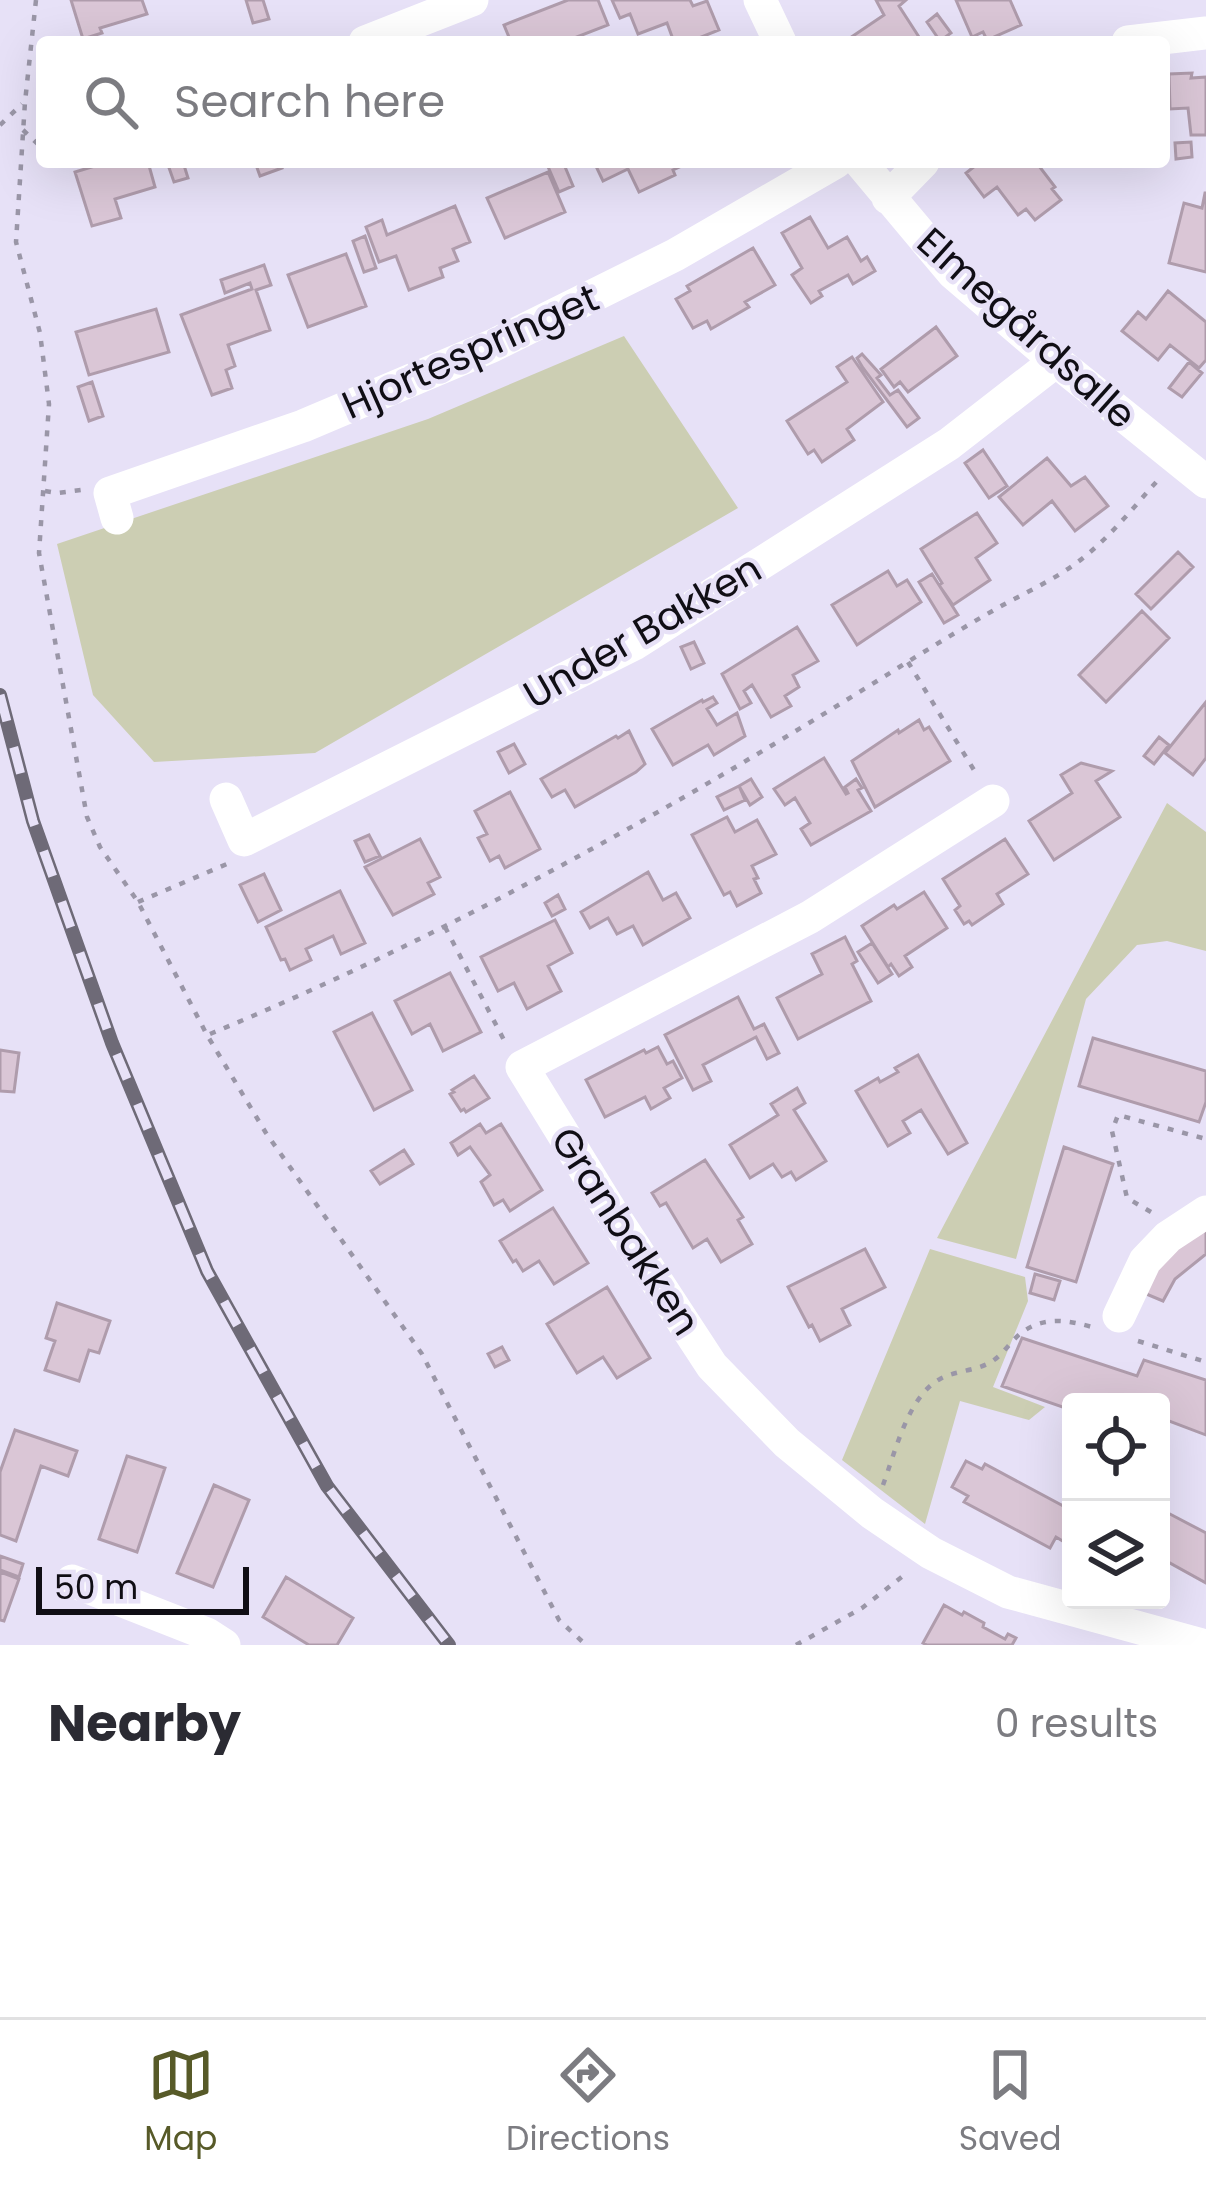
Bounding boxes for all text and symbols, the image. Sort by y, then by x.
search box [36,36,1170,168]
icon: search [78,69,144,135]
text: Search here [174,70,445,133]
street label: Elmegårdsalle [905,215,1148,442]
street label: Hjortespringet [333,270,607,433]
street label: Under Bakken [513,541,771,722]
street label: Granbakken [538,1116,714,1346]
map controls [1062,1393,1170,1609]
button: locate [1062,1393,1170,1501]
button: layers [1062,1501,1170,1609]
scale bar [36,1561,249,1614]
text: 50 m [54,1564,138,1611]
text: Nearby [48,1687,241,1759]
text: 0 results [995,1696,1158,1751]
tab: Map [144,2042,217,2164]
tab: Directions [506,2042,670,2164]
tab: Saved [959,2042,1062,2164]

